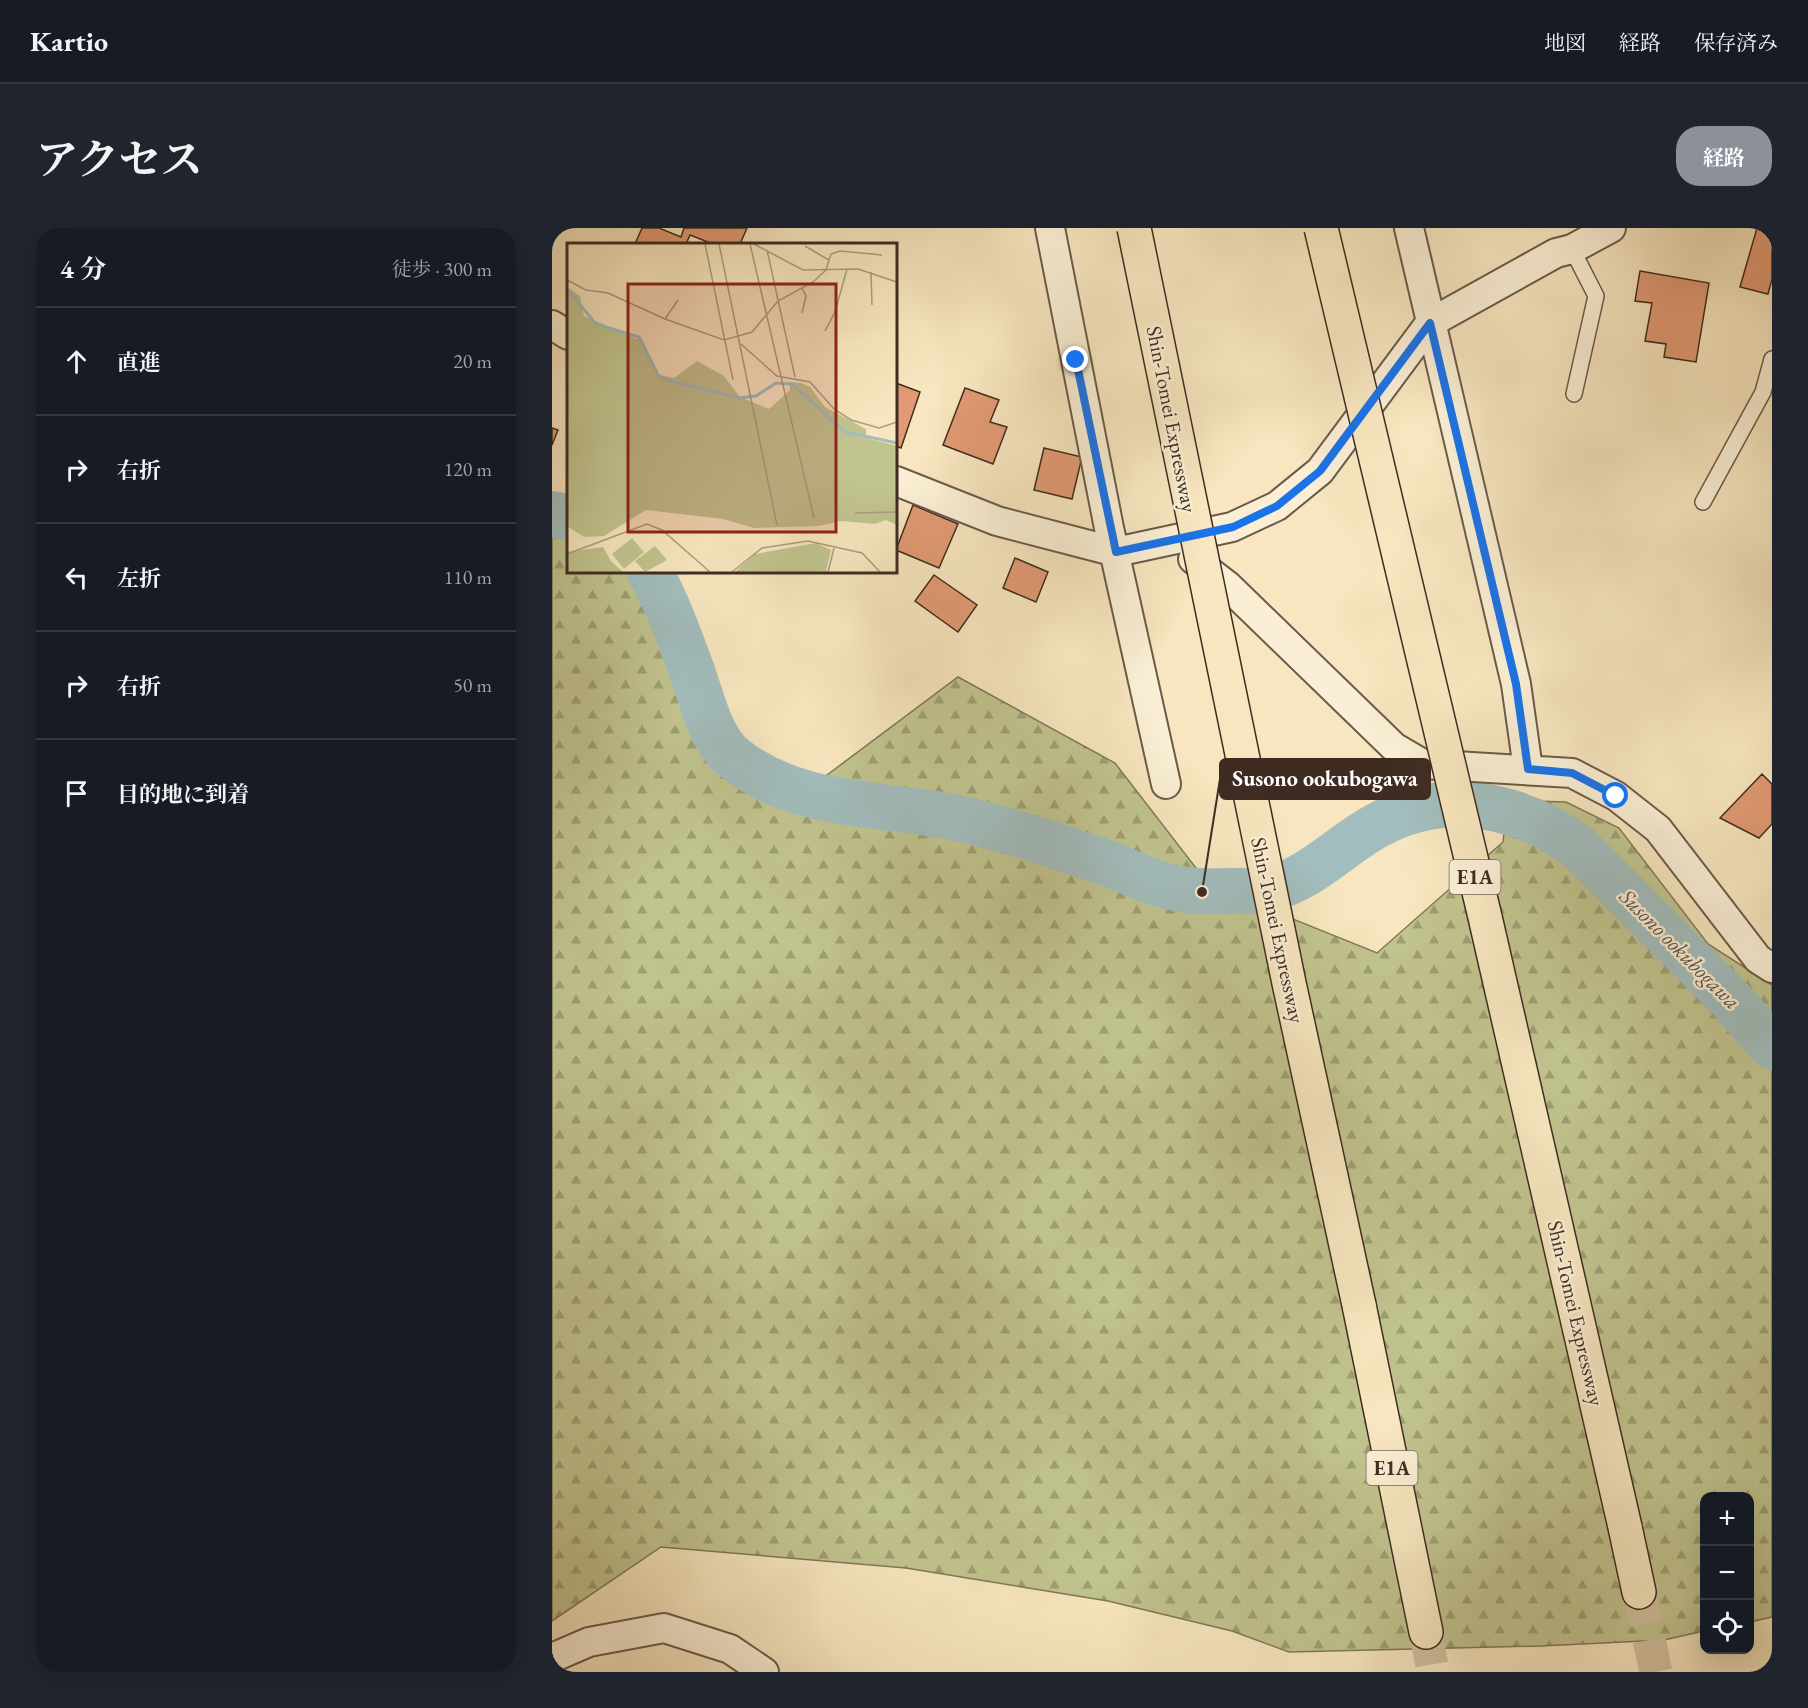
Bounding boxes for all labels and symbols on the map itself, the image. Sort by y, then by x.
inset map [567,243,897,573]
street label: Shin-Tomei Expressway [1141,323,1203,515]
route end [1062,346,1088,372]
callout: Susono ookubogawa [1220,759,1430,799]
text: Susono ookubogawa [1232,764,1418,793]
route start [1602,782,1628,808]
street label: Shin-Tomei Expressway [1245,835,1311,1026]
road number: E1A [1450,860,1500,894]
water label: Susono ookubogawa [1613,882,1747,1016]
street label: Shin-Tomei Expressway [1542,1218,1611,1409]
road number: E1A [1366,1451,1418,1485]

